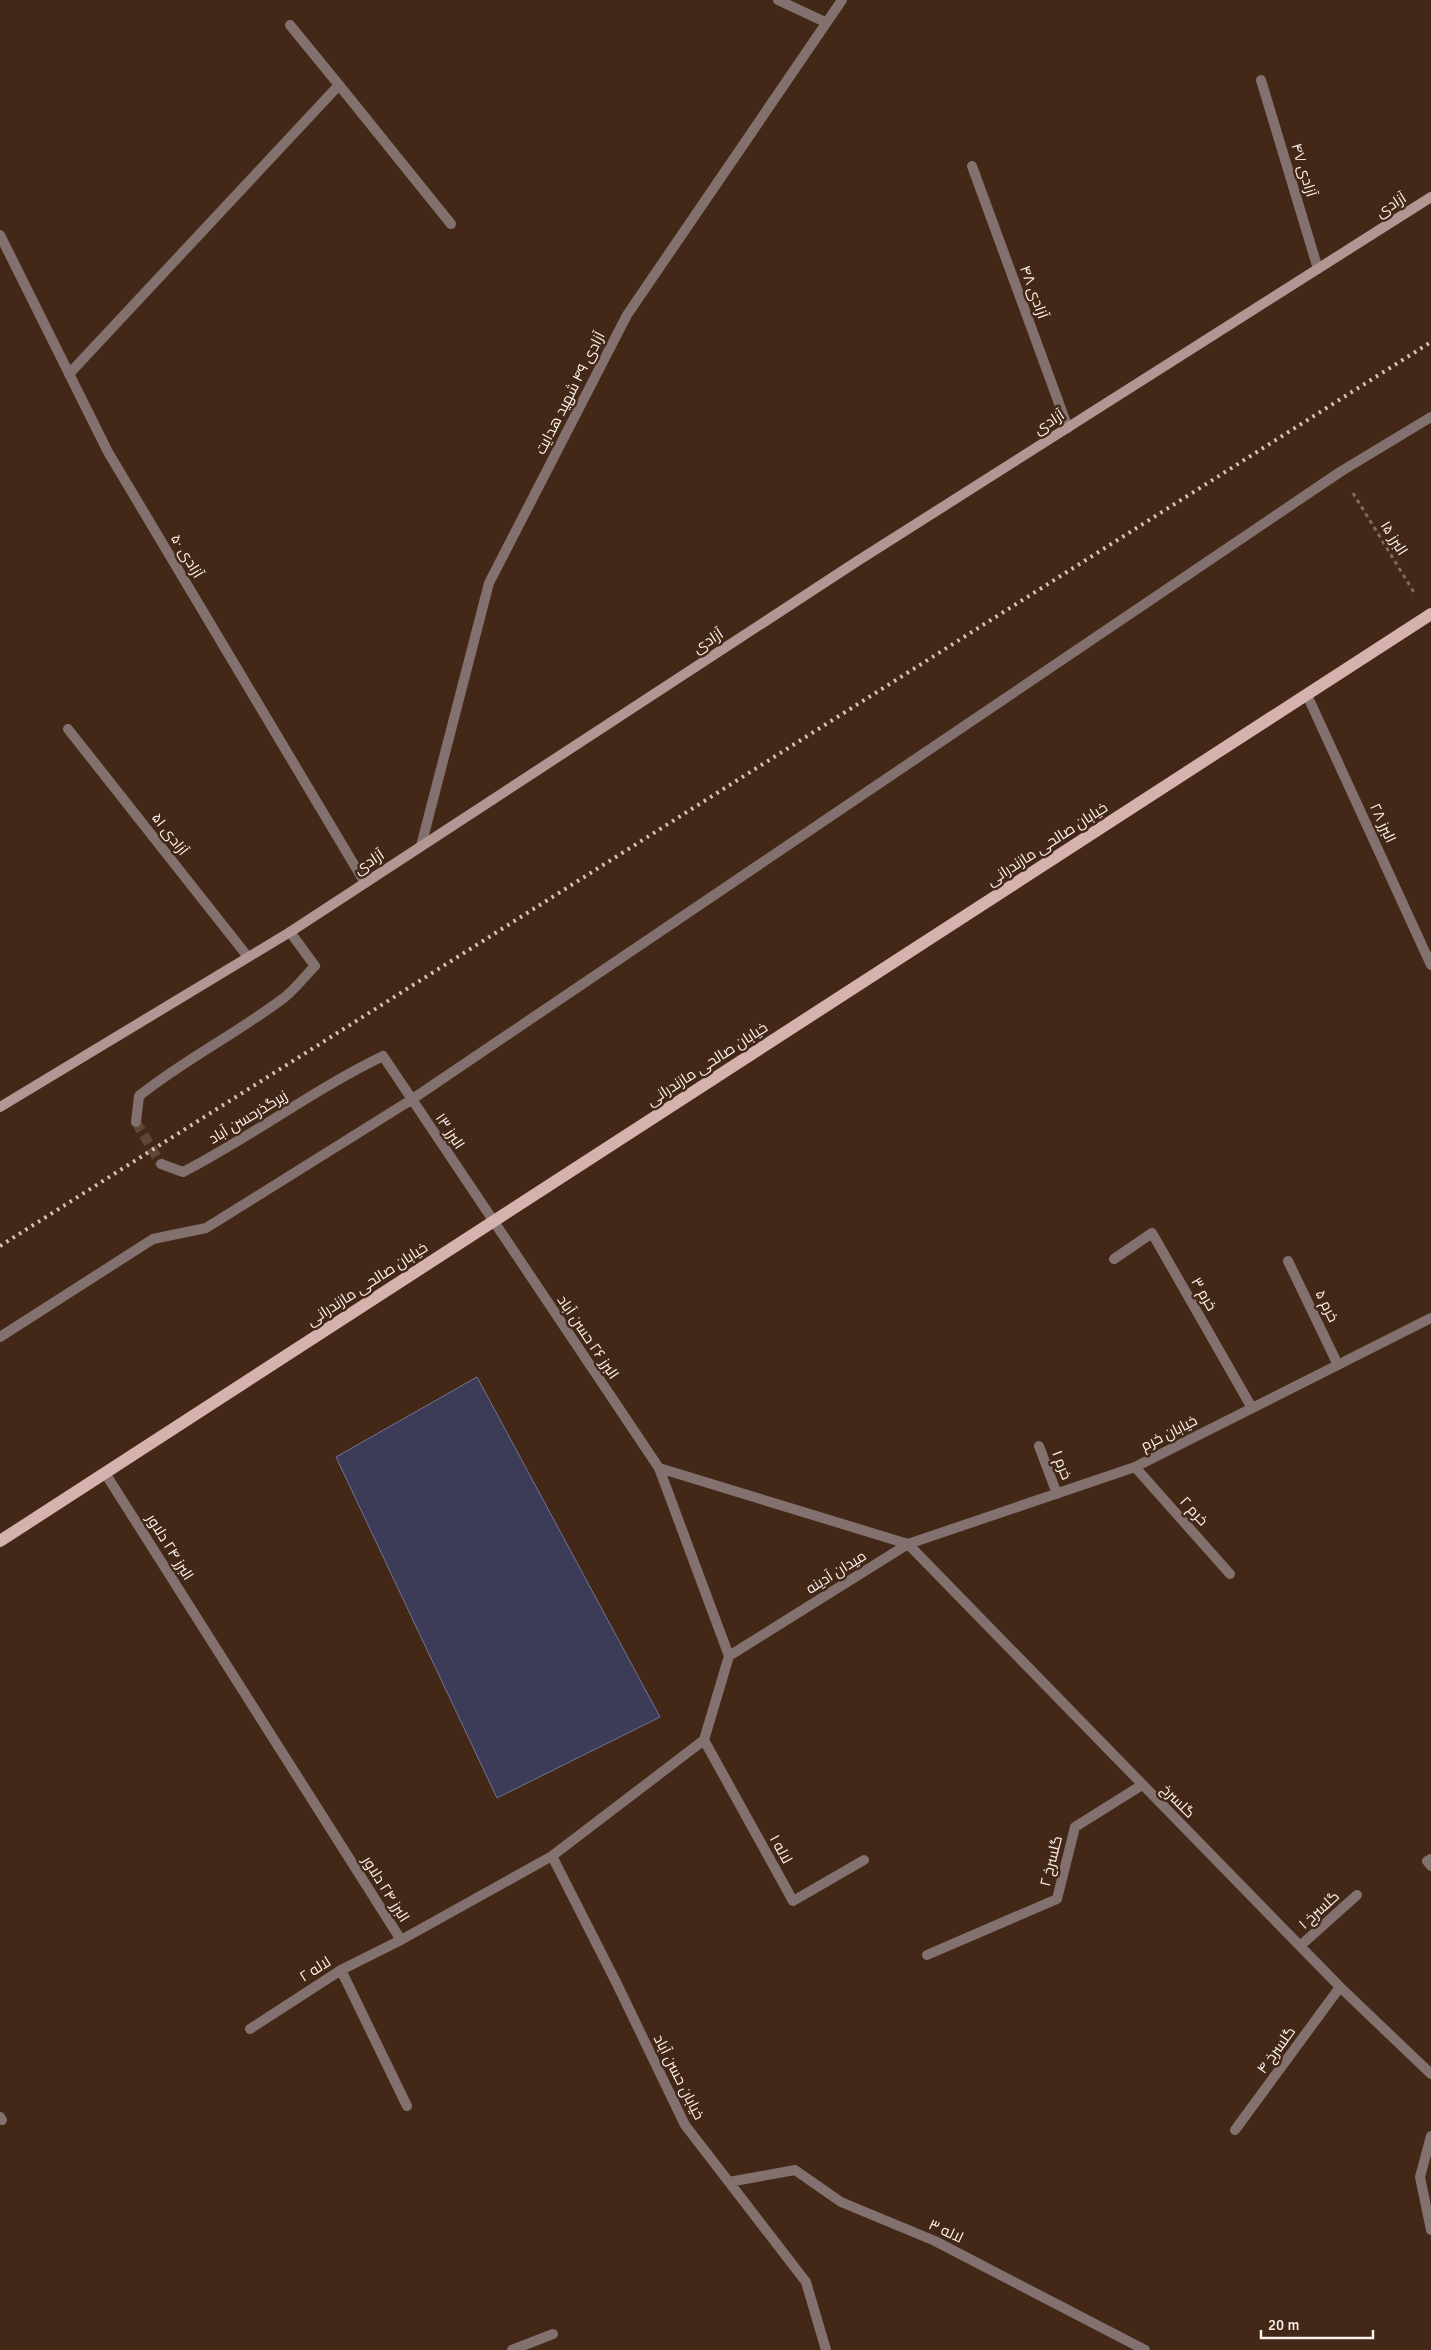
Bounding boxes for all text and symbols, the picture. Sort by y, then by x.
street label: آزادی ۴۷ [1286,141,1321,199]
street label: آزادی [1372,189,1410,222]
street label: آزادی ۴۸ [1015,263,1052,321]
street label: آزادی ۴۹ شهید هدایت [531,329,610,458]
street label: آزادی [1030,406,1068,439]
street label: البرز ۱۵ [1377,517,1411,559]
street label: آزادی ۵۰ [166,531,207,582]
street label: آزادی [689,625,727,658]
street label: خیابان صالحی مازندرانی [983,798,1111,891]
street label: البرز ۲۸ [1366,800,1400,846]
street label: آزادی ۵۱ [147,809,192,859]
street label: آزادی [350,846,388,879]
street label: خیابان صالحی مازندرانی [643,1018,771,1111]
street label: زیرگذرحسن آباد [205,1086,291,1148]
street label: البرز ۱۳ [432,1110,468,1152]
street label: خیابان صالحی مازندرانی [303,1238,431,1331]
street label: خرم ۳ [1186,1274,1221,1314]
street label: خرم ۵ [1311,1287,1342,1326]
street label: البرز ۲۶ حسن آباد [553,1292,623,1383]
street label: خیابان خرم [1138,1411,1201,1456]
street label: خرم ۱ [1047,1448,1076,1483]
street label: خرم ۲ [1175,1493,1212,1530]
street label: البرز ۲۴ دلاور [142,1510,197,1583]
street label: میدان آدینه [802,1546,870,1598]
street label: گلسرخ [1156,1780,1199,1823]
street label: لاله ۱ [766,1831,796,1867]
street label: گلسرخ ۲ [1036,1834,1068,1889]
street label: البرز ۲۴ دلاور [358,1852,413,1925]
street label: گلسرخ ۱ [1295,1887,1344,1934]
street label: لاله ۲ [296,1952,334,1986]
street label: گلسرخ ۴ [1253,2023,1301,2078]
street label: خیابان حسن آباد [649,2031,708,2123]
street label: لاله ۳ [926,2215,966,2247]
scale bar [1261,2308,1374,2340]
text: 20 m [1268,2316,1299,2334]

